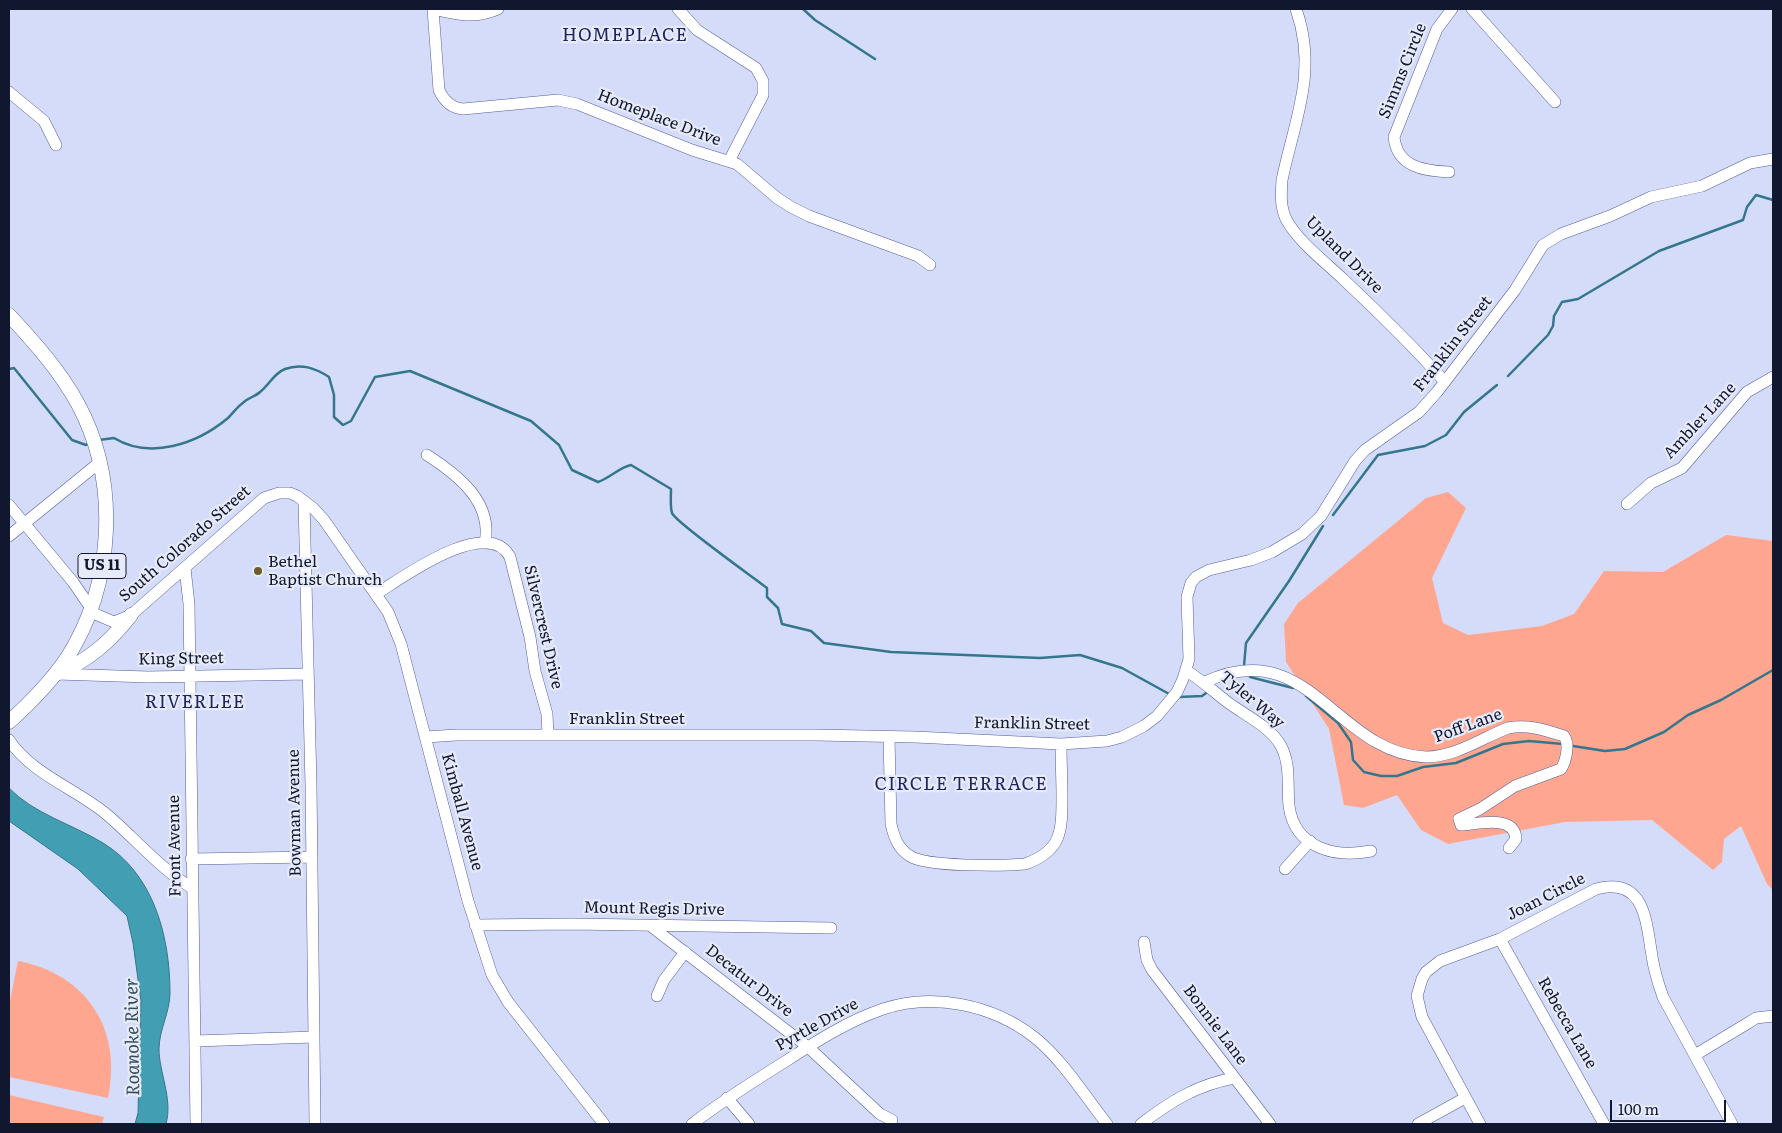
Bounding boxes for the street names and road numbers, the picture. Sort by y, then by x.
street label: Simms Circle [1375,20,1431,122]
street label: Homeplace Drive [594,86,724,150]
street label: Upland Drive [1301,212,1387,298]
street label: Franklin Street [1410,292,1496,396]
street label: Ambler Lane [1660,379,1740,463]
street label: South Colorado Street [115,482,255,606]
road number: US 11 [78,554,126,578]
street label: Silvercrest Drive [519,563,567,691]
street label: King Street [138,649,224,669]
street label: Tyler Way [1216,667,1288,733]
street label: Poff Lane [1431,705,1505,747]
street label: Franklin Street [569,709,685,729]
street label: Franklin Street [974,713,1090,735]
street label: Bowman Avenue [284,749,306,877]
street label: Kimball Avenue [437,751,487,873]
street label: Front Avenue [165,795,185,897]
street label: Joan Circle [1504,869,1588,925]
street label: Mount Regis Drive [583,898,725,920]
street label: Decatur Drive [701,941,797,1021]
street label: Rebecca Lane [1533,974,1601,1072]
street label: Bonnie Lane [1179,981,1251,1069]
street label: Pyrtle Drive [772,994,862,1056]

